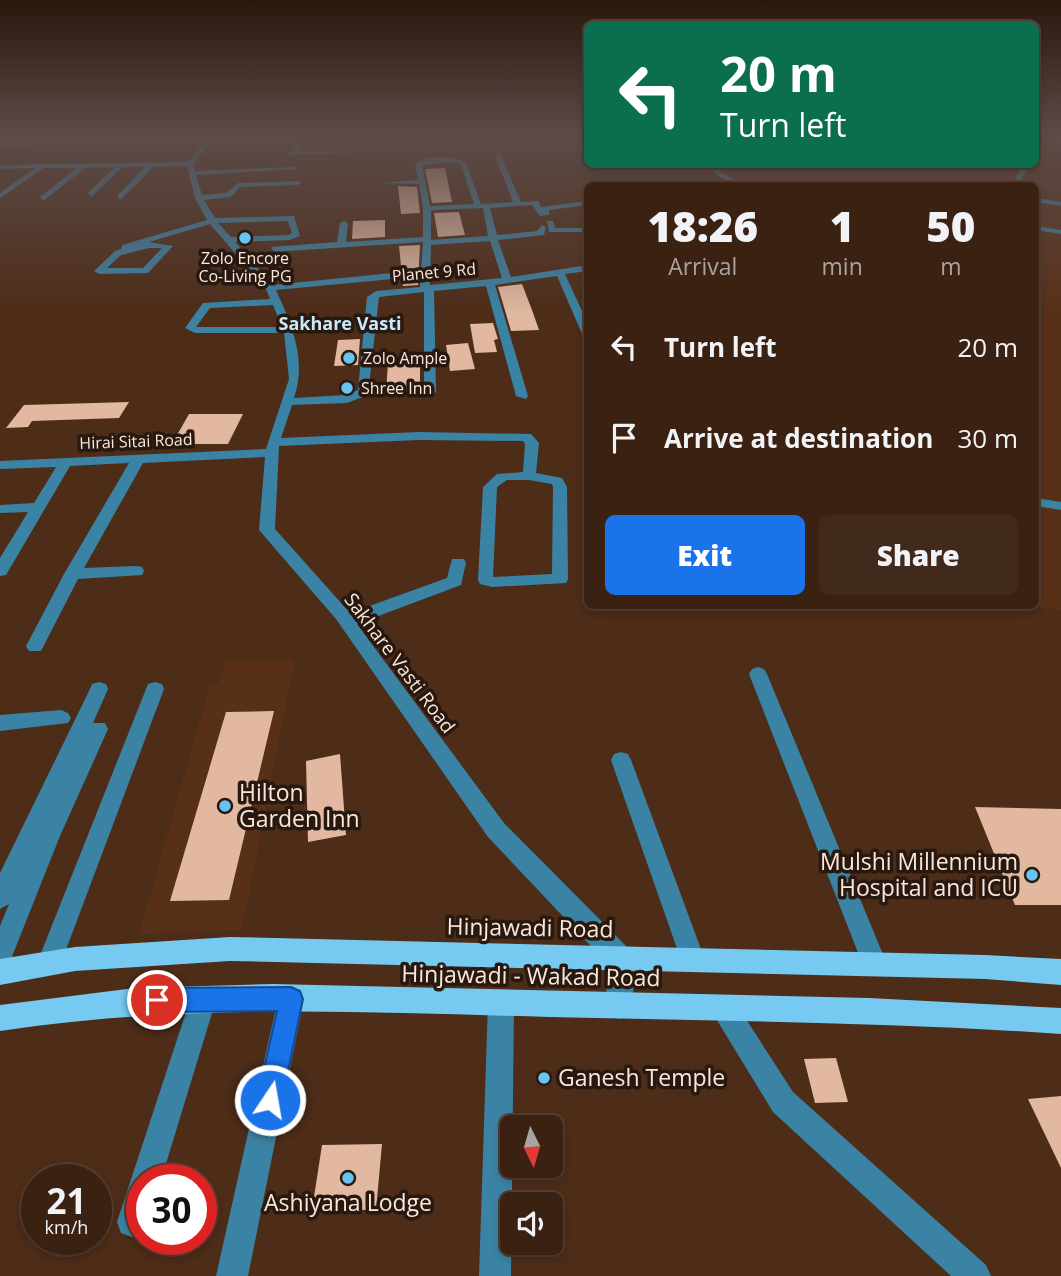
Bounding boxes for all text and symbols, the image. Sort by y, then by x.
text: 20 m [720,40,837,106]
icon: left [605,49,696,140]
text: Turn left [720,103,846,146]
text: 18:26 [647,197,758,254]
text: 1 [830,197,854,254]
text: 50 [926,197,975,254]
marker: Zolo Encore Co-Living PG [237,230,253,246]
place label: Zolo Encore Co-Living PG [198,247,292,287]
text: Arrival [668,250,737,282]
text: min [822,250,863,282]
text: m [940,250,962,282]
street label: Planet 9 Rd [391,257,477,287]
district label: Sakhare Vasti [279,311,401,335]
icon: left [605,328,643,366]
text: Turn left [664,329,776,365]
text: 20 m [957,329,1018,365]
place label: Zolo Ample [363,347,447,369]
marker: Zolo Ample [341,350,357,366]
place label: Shree Inn [361,377,432,399]
marker: Shree Inn [339,380,355,396]
icon: arrive [605,419,643,457]
text: Arrive at destination [664,420,933,456]
text: 30 m [957,420,1018,456]
street label: Hirai Sitai Road [79,428,193,454]
button: Exit [605,515,805,595]
button: Share [819,515,1018,595]
street label: Sakhare Vasti Road [339,588,461,738]
place label: Hilton Garden Inn [239,776,360,834]
marker: Hilton Garden Inn [217,798,233,814]
place label: Mulshi Millennium Hospital and ICU [820,845,1018,903]
marker: Mulshi Millennium Hospital and ICU [1024,867,1040,883]
street label: Hinjawadi Road [446,910,614,944]
street label: Hinjawadi - Wakad Road [401,957,661,993]
pin [127,970,187,1030]
icon: arrive [138,981,176,1019]
place label: Ganesh Temple [558,1061,725,1093]
position arrow [233,1063,307,1137]
marker: Ganesh Temple [536,1070,552,1086]
north arrow [500,1115,564,1178]
map controls [500,1115,563,1255]
speed limit sign: 30 [126,1164,217,1255]
marker: Ashiyana Lodge [340,1170,356,1186]
text: 21 [46,1177,87,1224]
place label: Ashiyana Lodge [264,1186,432,1218]
button: sound [500,1192,563,1255]
text: km/h [45,1215,88,1239]

